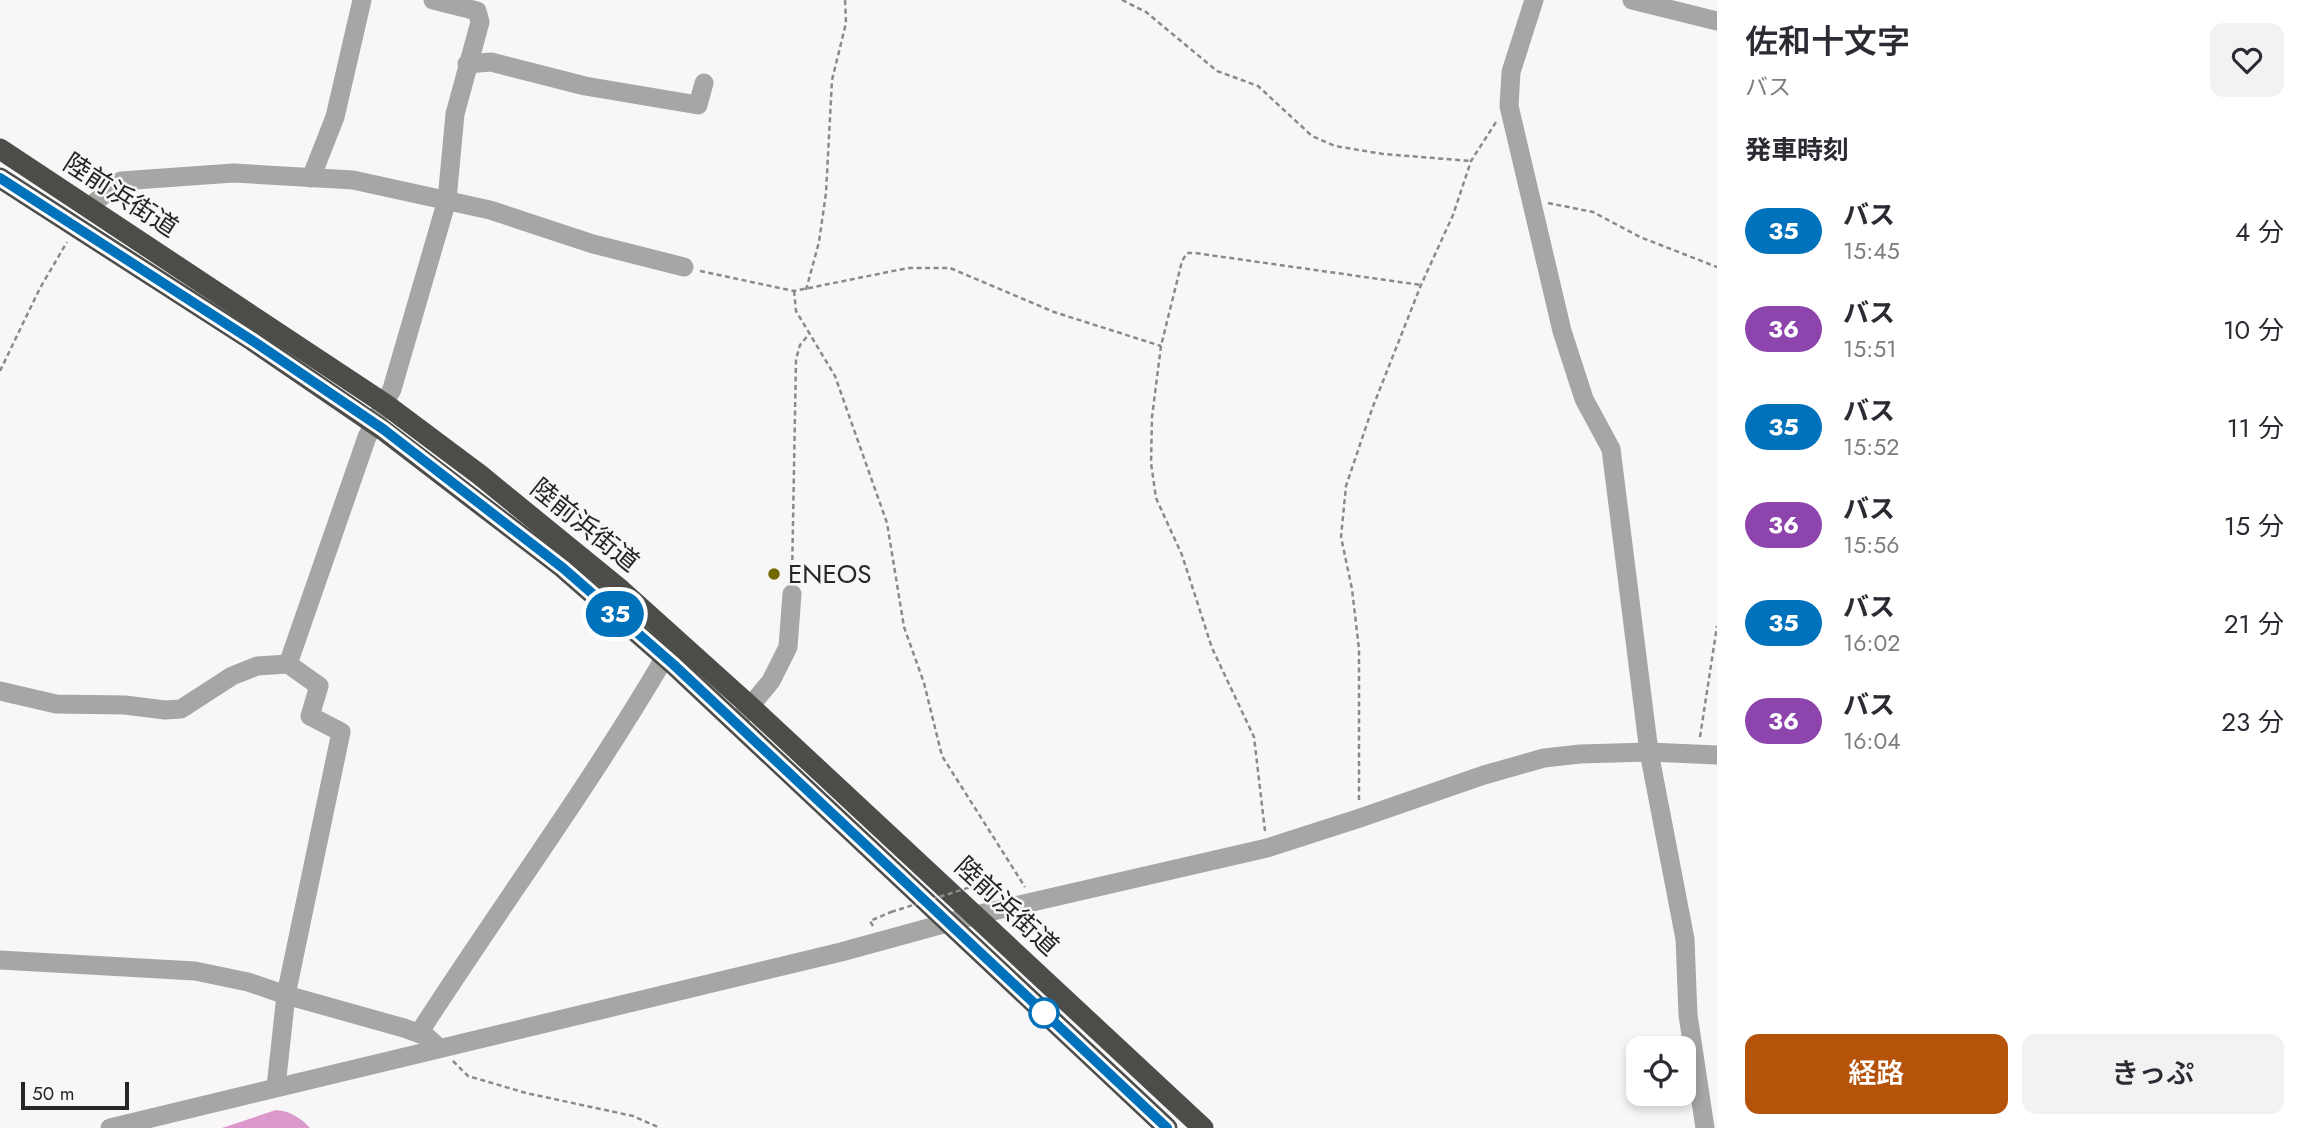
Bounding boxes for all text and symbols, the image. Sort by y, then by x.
text: 佐和十文字 [1745,18,1910,65]
button: heart [2210,23,2284,97]
text: バス [1745,70,1791,104]
text: 発車時刻 [1745,131,1849,169]
street label: 陸前浜街道 [56,144,186,246]
text: バス [1843,196,1895,234]
text: 35 [1768,213,1799,248]
text: 4 分 [2235,213,2284,251]
text: 15:45 [1843,234,1900,268]
text: バス [1843,294,1895,332]
text: 36 [1768,311,1799,346]
text: 10 分 [2223,311,2284,349]
text: 15:51 [1843,332,1897,366]
text: バス [1843,392,1895,430]
text: 35 [1768,409,1799,444]
text: 11 分 [2227,409,2284,447]
text: 15:52 [1843,430,1899,464]
street label: 陸前浜街道 [523,469,647,581]
text: バス [1843,490,1895,528]
text: 36 [1768,507,1799,542]
text: 15 分 [2224,507,2284,545]
text: 15:56 [1843,528,1899,562]
place label: ENEOS [788,555,872,593]
marker: ENEOS [766,566,782,582]
text: バス [1843,588,1895,626]
line badge: 35 [584,591,646,637]
text: 35 [600,596,630,631]
text: 35 [1768,605,1799,640]
text: 21 分 [2224,605,2284,643]
text: 16:02 [1843,626,1900,660]
text: バス [1843,686,1895,724]
text: 36 [1768,703,1799,738]
text: 23 分 [2221,703,2284,741]
text: 16:04 [1843,724,1901,758]
street label: 陸前浜街道 [946,848,1068,964]
unlabelled marker [1029,998,1059,1028]
button: 経路 [1745,1034,2008,1114]
button: きっぷ [2022,1034,2284,1114]
map controls [1626,1036,1696,1106]
button: locate [1626,1036,1696,1106]
scale bar [21,1079,130,1111]
text: 50 m [32,1080,75,1107]

